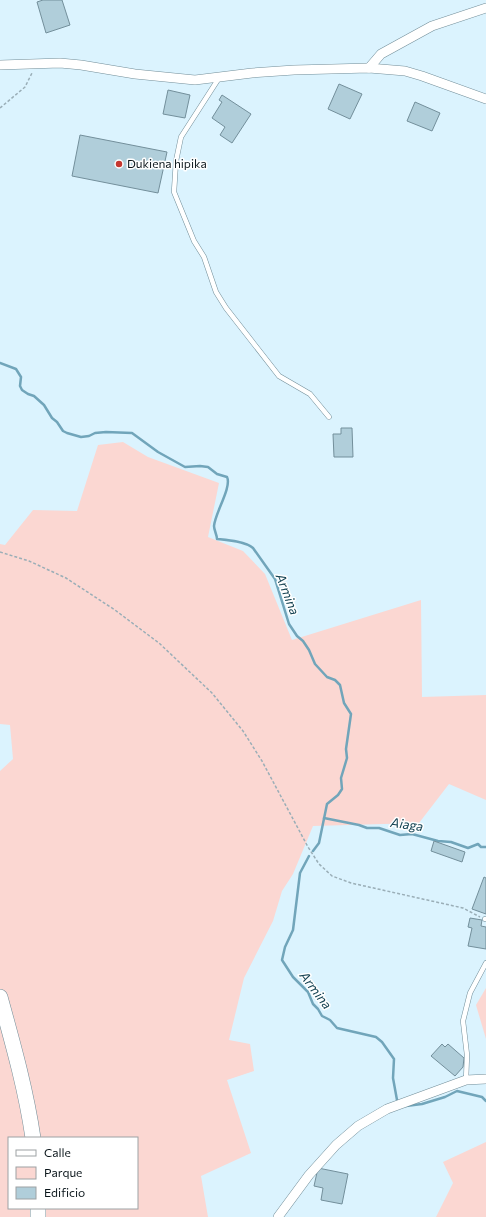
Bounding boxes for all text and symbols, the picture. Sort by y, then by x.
place label: Dukiena hipika [127,156,207,170]
marker: Dukiena hipika [114,159,124,169]
water label: Armina [272,570,303,617]
water label: Aiaga [389,814,425,834]
water label: Armina [296,967,335,1012]
legend [8,1137,138,1209]
text: Calle [44,1145,71,1159]
text: Parque [44,1165,82,1179]
text: Edificio [44,1185,85,1199]

